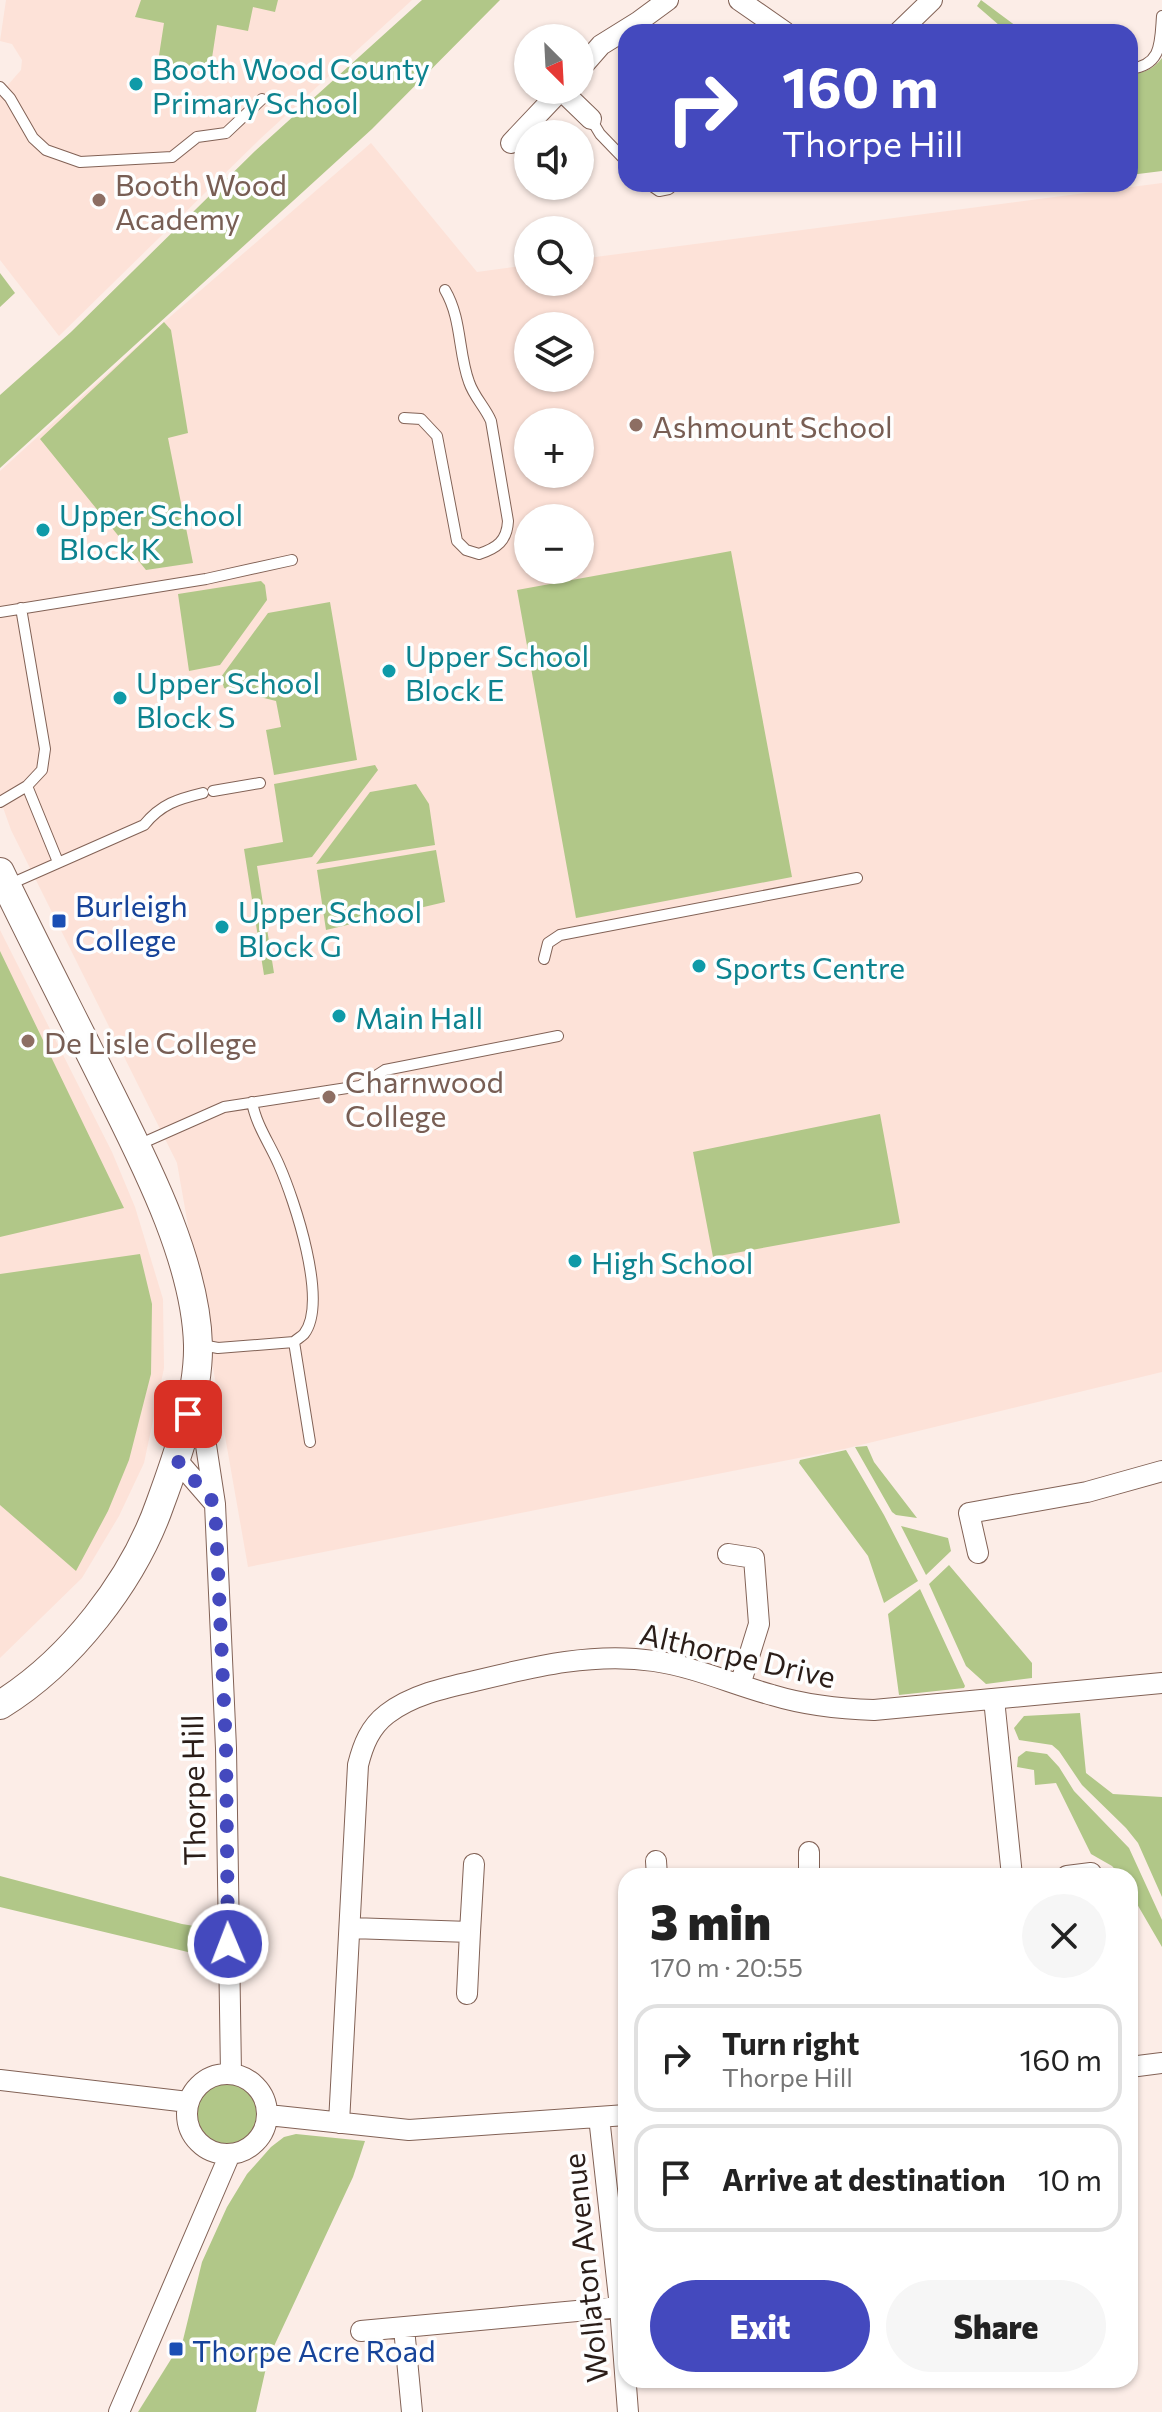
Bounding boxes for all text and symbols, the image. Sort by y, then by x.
north arrow [514,24,594,104]
map controls [514,24,594,584]
place label: Booth Wood County Primary School [152,49,430,120]
text: 160 m [782,51,939,120]
icon: right [650,56,754,160]
marker: Booth Wood County Primary School [127,75,145,93]
button: sound [514,120,594,200]
text: Thorpe Hill [782,120,963,164]
place label: Booth Wood Academy [115,165,287,236]
marker: Booth Wood Academy [90,191,108,209]
button: search [514,216,594,296]
button: layers [514,312,594,392]
place label: Ashmount School [652,407,893,444]
button: + [514,408,594,488]
marker: Ashmount School [627,416,645,434]
place label: Upper School Block K [59,495,243,566]
button: − [514,504,594,584]
marker: Upper School Block K [34,521,52,539]
place label: Upper School Block E [405,636,589,707]
marker: Upper School Block E [380,662,398,680]
place label: Upper School Block S [136,663,320,734]
marker: Upper School Block S [111,689,129,707]
place label: Burleigh College [75,886,188,957]
place label: Upper School Block G [238,892,422,963]
marker: Burleigh College [50,912,68,930]
marker: Upper School Block G [213,918,231,936]
place label: Sports Centre [715,948,905,985]
marker: Sports Centre [690,957,708,975]
place label: Main Hall [355,998,483,1035]
marker: Main Hall [330,1007,348,1025]
place label: De Lisle College [44,1023,257,1060]
marker: De Lisle College [19,1032,37,1050]
place label: Charnwood College [345,1062,504,1133]
marker: Charnwood College [320,1088,338,1106]
place label: High School [591,1243,753,1280]
marker: High School [566,1252,584,1270]
pin [154,1380,222,1448]
icon: arrive [166,1392,210,1436]
street label: Althorpe Drive [637,1614,839,1694]
street label: Thorpe Hill [172,1714,212,1866]
text: 3 min [650,1891,771,1950]
button: close [1022,1894,1106,1978]
position arrow [186,1902,270,1986]
text: 170 m · 20:55 [650,1951,803,1982]
text: Turn right [722,2024,859,2061]
icon: right [654,2036,698,2080]
text: 160 m [1019,2040,1102,2077]
text: Thorpe Hill [722,2061,853,2092]
street label: Wollaton Avenue [554,2152,614,2384]
icon: arrive [654,2156,698,2200]
text: Arrive at destination [722,2160,1006,2197]
text: 10 m [1038,2160,1102,2197]
button: Exit [650,2280,870,2372]
button: Share [886,2280,1106,2372]
place label: Thorpe Acre Road [192,2331,436,2368]
marker: Thorpe Acre Road [167,2340,185,2358]

